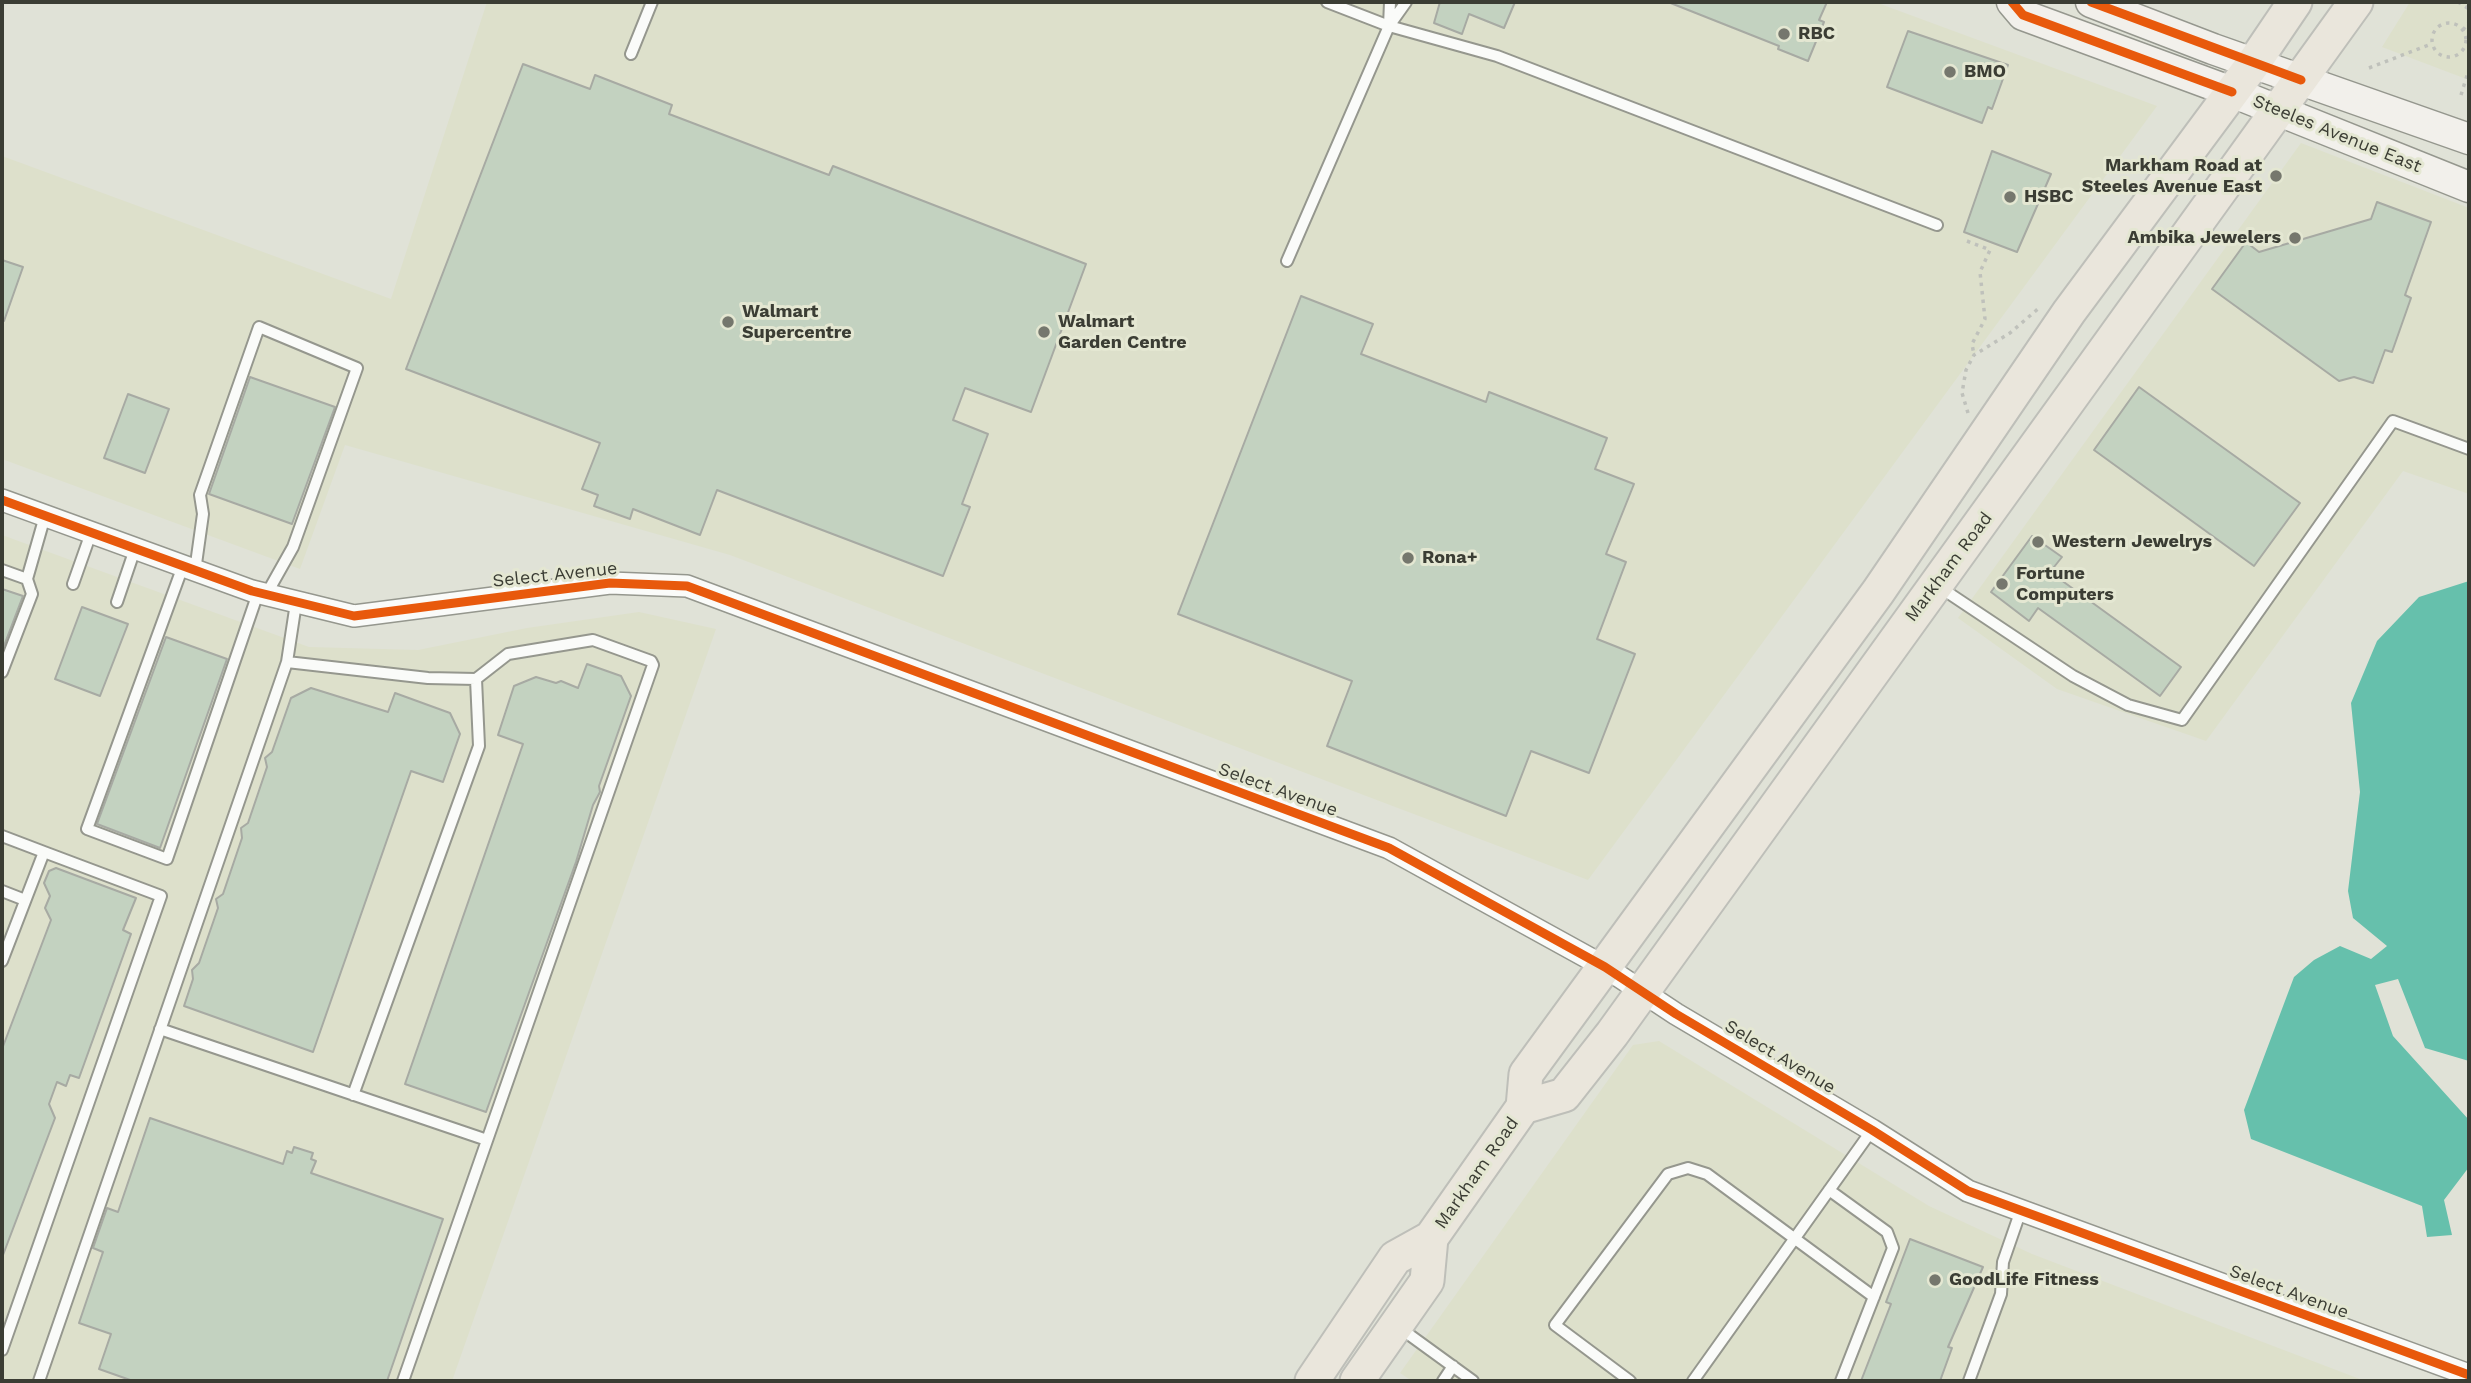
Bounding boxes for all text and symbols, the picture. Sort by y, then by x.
place label: RBC [1798,23,1835,45]
marker: RBC [1776,26,1792,42]
place label: BMO [1964,61,2006,83]
marker: BMO [1942,64,1958,80]
street label: Steeles Avenue East [2250,90,2424,178]
place label: Markham Road at Steeles Avenue East [2082,155,2262,198]
marker: Markham Road at Steeles Avenue East [2268,168,2284,184]
place label: HSBC [2024,186,2074,208]
marker: HSBC [2002,189,2018,205]
place label: Ambika Jewelers [2128,227,2281,249]
marker: Ambika Jewelers [2287,230,2303,246]
place label: Walmart Supercentre [742,301,852,344]
place label: Walmart Garden Centre [1058,311,1187,354]
marker: Walmart Supercentre [720,314,736,330]
marker: Walmart Garden Centre [1036,324,1052,340]
street label: Markham Road [1901,508,1997,626]
place label: Western Jewelrys [2052,531,2212,553]
marker: Western Jewelrys [2030,534,2046,550]
place label: Rona+ [1422,547,1478,569]
marker: Rona+ [1400,550,1416,566]
street label: Select Avenue [492,558,618,592]
place label: Fortune Computers [2016,563,2114,606]
marker: Fortune Computers [1994,576,2010,592]
street label: Select Avenue [1215,758,1341,822]
street label: Select Avenue [1721,1015,1839,1099]
street label: Markham Road [1430,1113,1524,1233]
street label: Select Avenue [2226,1260,2352,1324]
place label: GoodLife Fitness [1949,1269,2099,1291]
marker: GoodLife Fitness [1927,1272,1943,1288]

